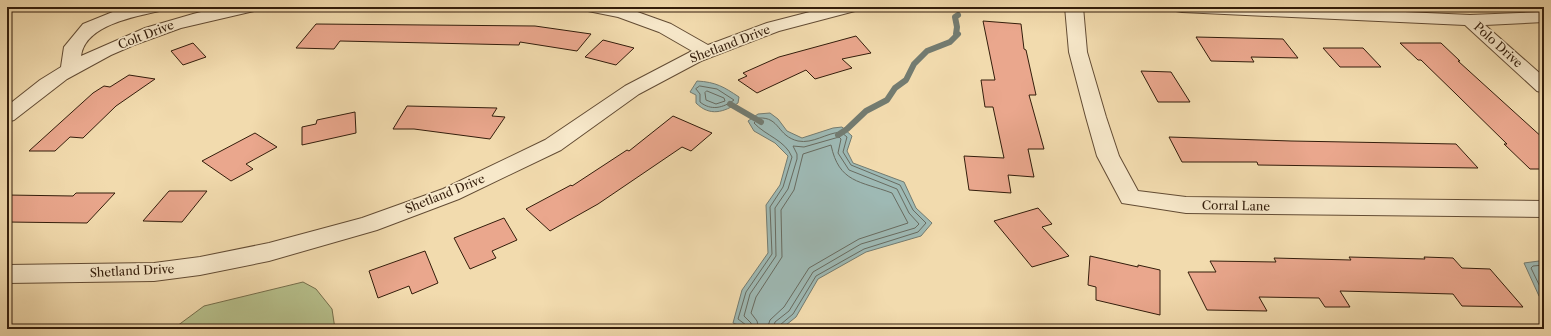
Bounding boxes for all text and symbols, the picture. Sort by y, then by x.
street label: Colt Drive [116,17,176,52]
street label: Polo Drive [1471,19,1526,71]
street label: Shetland Drive [688,21,772,66]
street label: Shetland Drive [403,171,487,216]
street label: Corral Lane [1202,197,1270,214]
street label: Shetland Drive [89,261,175,280]

